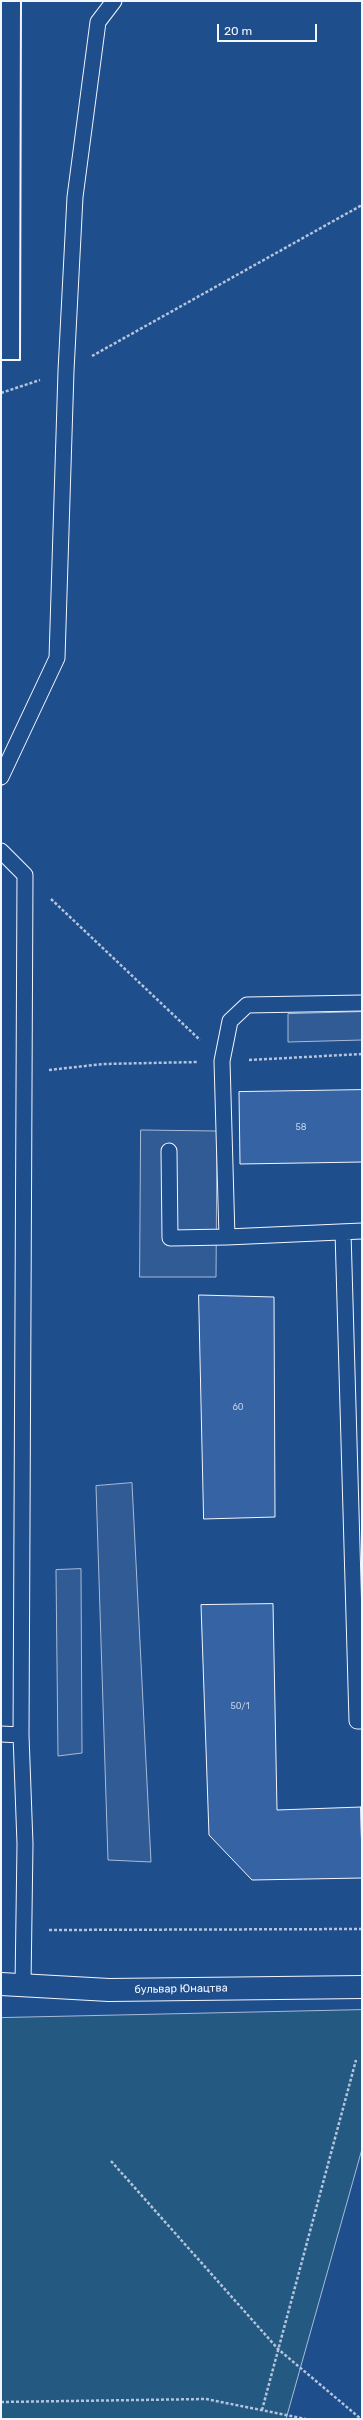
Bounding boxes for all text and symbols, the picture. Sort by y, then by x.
scale bar [219,16,319,42]
text: 20 m [224,24,252,38]
house number: 58 [295,1122,307,1132]
house number: 60 [232,1402,244,1412]
house number: 50/1 [230,1701,250,1711]
street label: бульвар Юнацтва [134,1982,228,1996]

